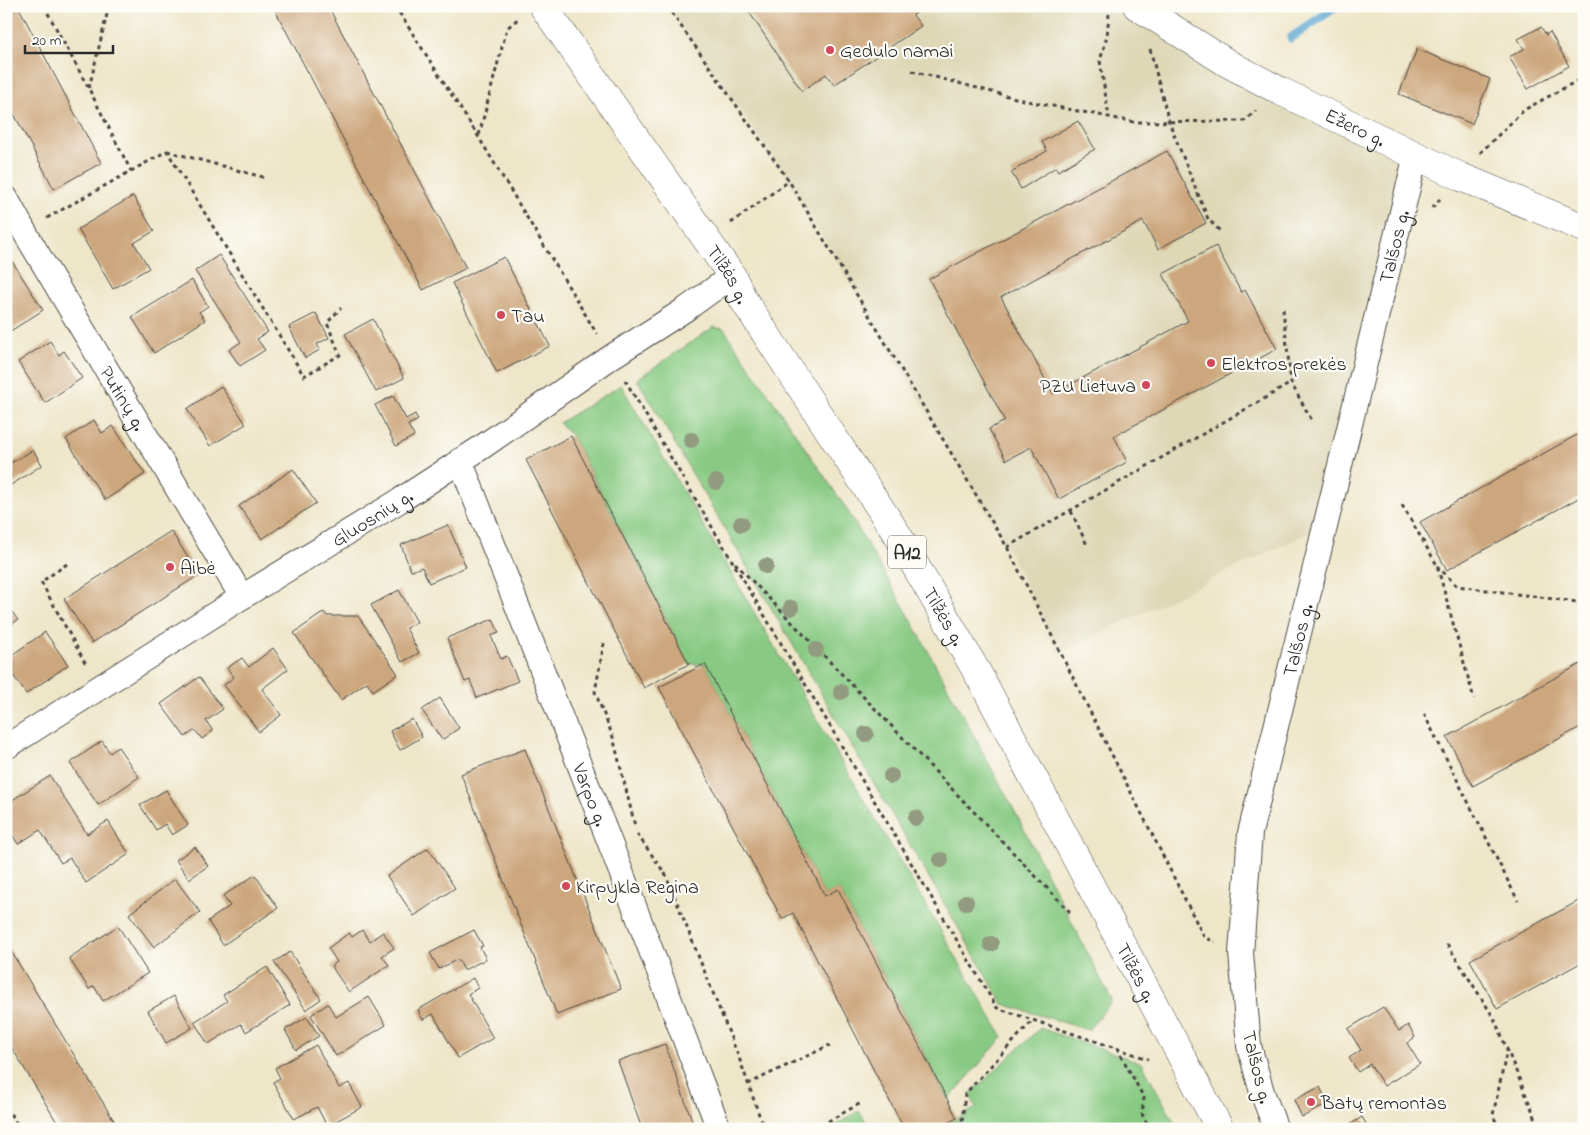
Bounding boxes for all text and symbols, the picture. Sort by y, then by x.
scale bar [25,22,112,54]
text: 20 m [32,30,62,52]
place label: Gedulo namai [840,38,953,67]
marker: Gedulo namai [824,44,836,56]
street label: Ežero g. [1319,102,1390,156]
street label: Talšos g. [1373,207,1419,287]
street label: Tilžės g. [698,240,755,311]
place label: Tau [511,303,545,332]
marker: Tau [495,309,507,321]
place label: Elektros prekės [1221,351,1347,380]
marker: Elektros prekės [1205,357,1217,369]
street label: Putinų g. [91,361,152,437]
place label: PZU Lietuva [1040,373,1136,402]
marker: PZU Lietuva [1140,379,1152,391]
street label: Gluosnių g. [327,483,420,556]
road number: A12 [888,536,926,568]
place label: Aibė [180,555,215,584]
marker: Aibė [164,561,176,573]
street label: Tilžės g. [914,582,971,652]
street label: Talšos g. [1277,601,1323,680]
street label: Varpo g. [563,758,614,831]
place label: Kirpykla Regina [576,874,699,904]
marker: Kirpykla Regina [560,880,572,892]
street label: Tilžės g. [1107,939,1163,1009]
street label: Talšos g. [1232,1028,1279,1107]
place label: Batų remontas [1320,1090,1447,1119]
marker: Batų remontas [1305,1096,1317,1108]

